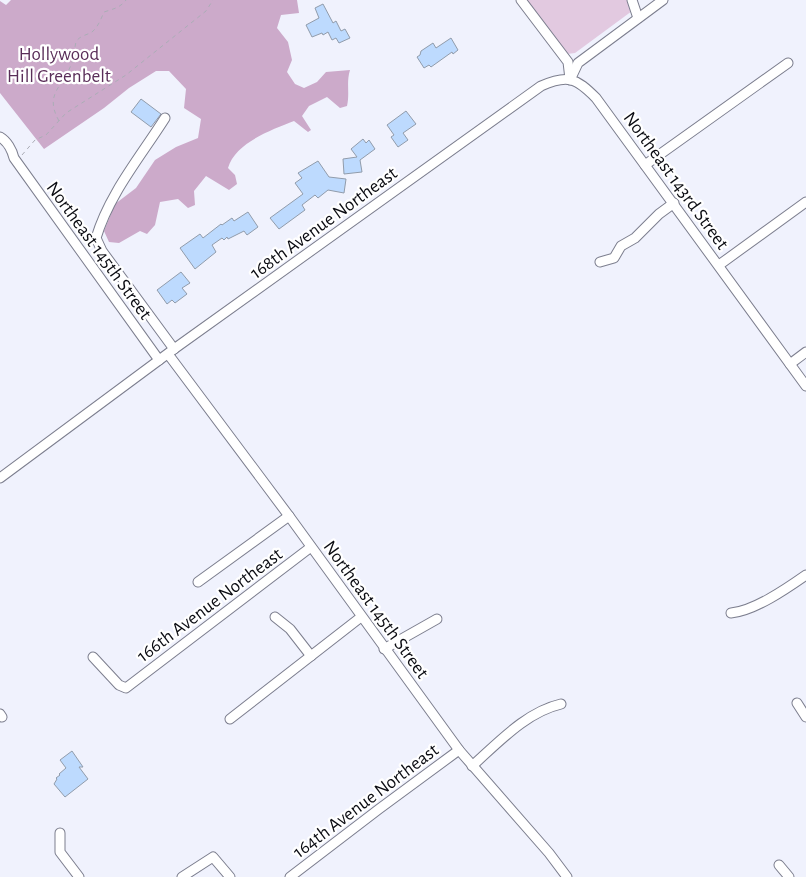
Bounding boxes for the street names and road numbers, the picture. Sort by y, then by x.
street label: Northeast 143rd Street [620,109,732,253]
street label: 168th Avenue Northeast [247,164,401,283]
street label: Northeast 145th Street [43,179,155,323]
street label: Northeast 145th Street [320,538,432,682]
street label: 166th Avenue Northeast [134,545,286,666]
street label: 164th Avenue Northeast [290,740,442,862]

